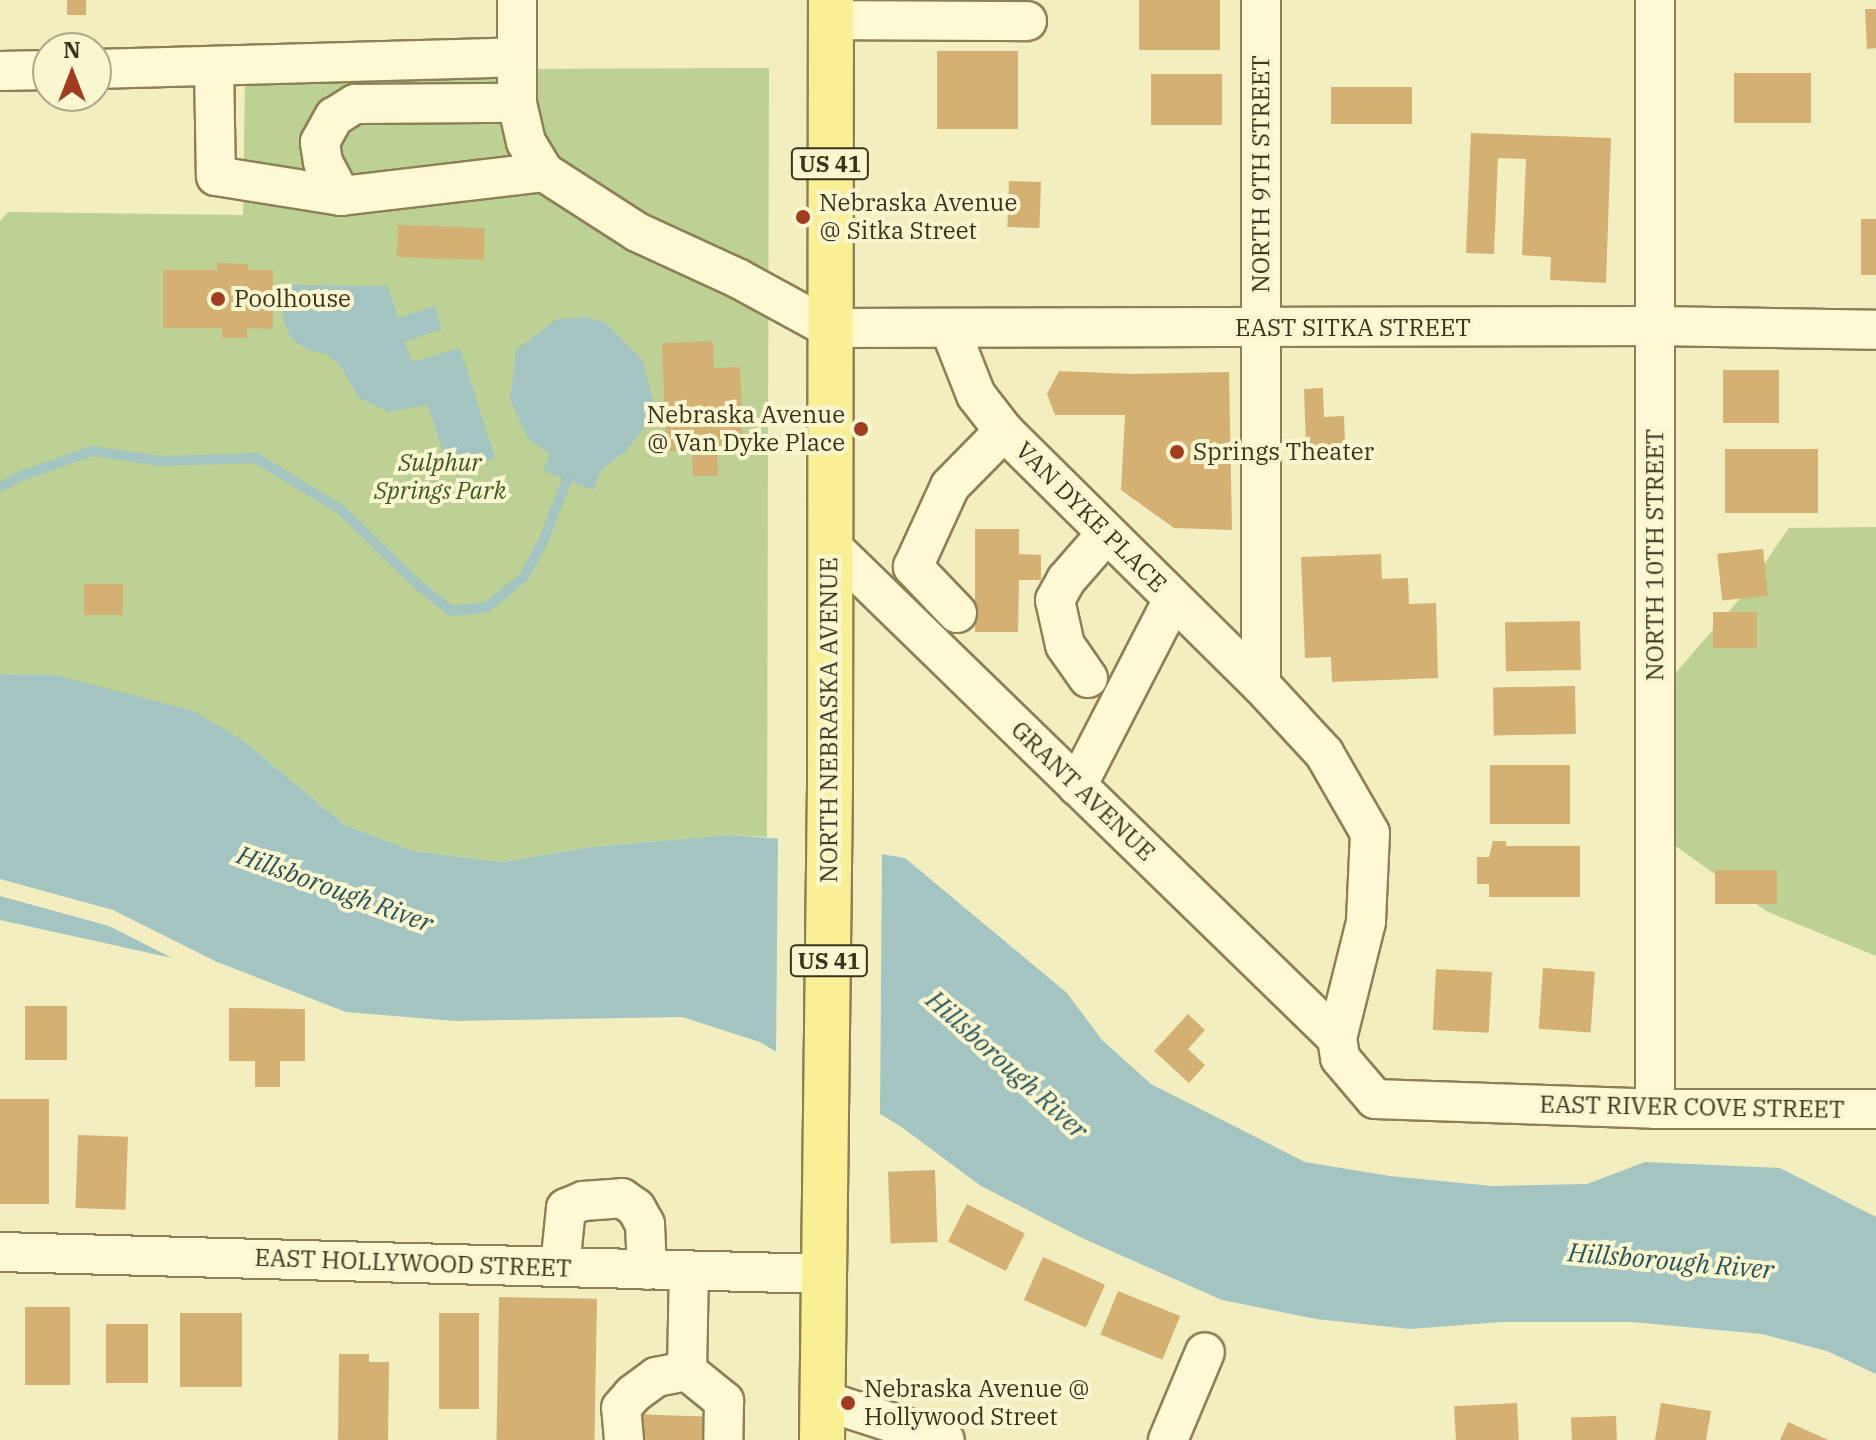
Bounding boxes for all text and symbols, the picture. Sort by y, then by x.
north arrow [32,32,112,112]
text: N [63,35,81,64]
street label: NORTH 9TH STREET [1247,55,1275,293]
road number: US 41 [790,146,870,182]
place label: Nebraska Avenue @ Sitka Street [819,189,1017,245]
marker: Nebraska Avenue @ Sitka Street [794,208,812,226]
place label: Poolhouse [234,285,351,313]
marker: Poolhouse [209,290,227,308]
street label: EAST SITKA STREET [1235,314,1471,342]
place label: Nebraska Avenue @ Van Dyke Place [647,401,845,457]
marker: Nebraska Avenue @ Van Dyke Place [852,420,870,438]
street label: NORTH 10TH STREET [1641,429,1669,681]
street label: VAN DYKE PLACE [1010,436,1172,598]
place label: Springs Theater [1193,438,1374,466]
marker: Springs Theater [1168,443,1186,461]
park label: Sulphur Springs Park [374,449,506,505]
street label: NORTH NEBRASKA AVENUE [815,557,843,883]
street label: GRANT AVENUE [1005,715,1161,867]
water label: Hillsborough River [233,839,437,939]
road number: US 41 [789,943,869,979]
water label: Hillsborough River [920,984,1094,1146]
street label: EAST RIVER COVE STREET [1539,1090,1845,1124]
water label: Hillsborough River [1567,1236,1775,1286]
street label: EAST HOLLYWOOD STREET [254,1243,572,1283]
place label: Nebraska Avenue @ Hollywood Street [864,1375,1090,1431]
marker: Nebraska Avenue @ Hollywood Street [839,1394,857,1412]

